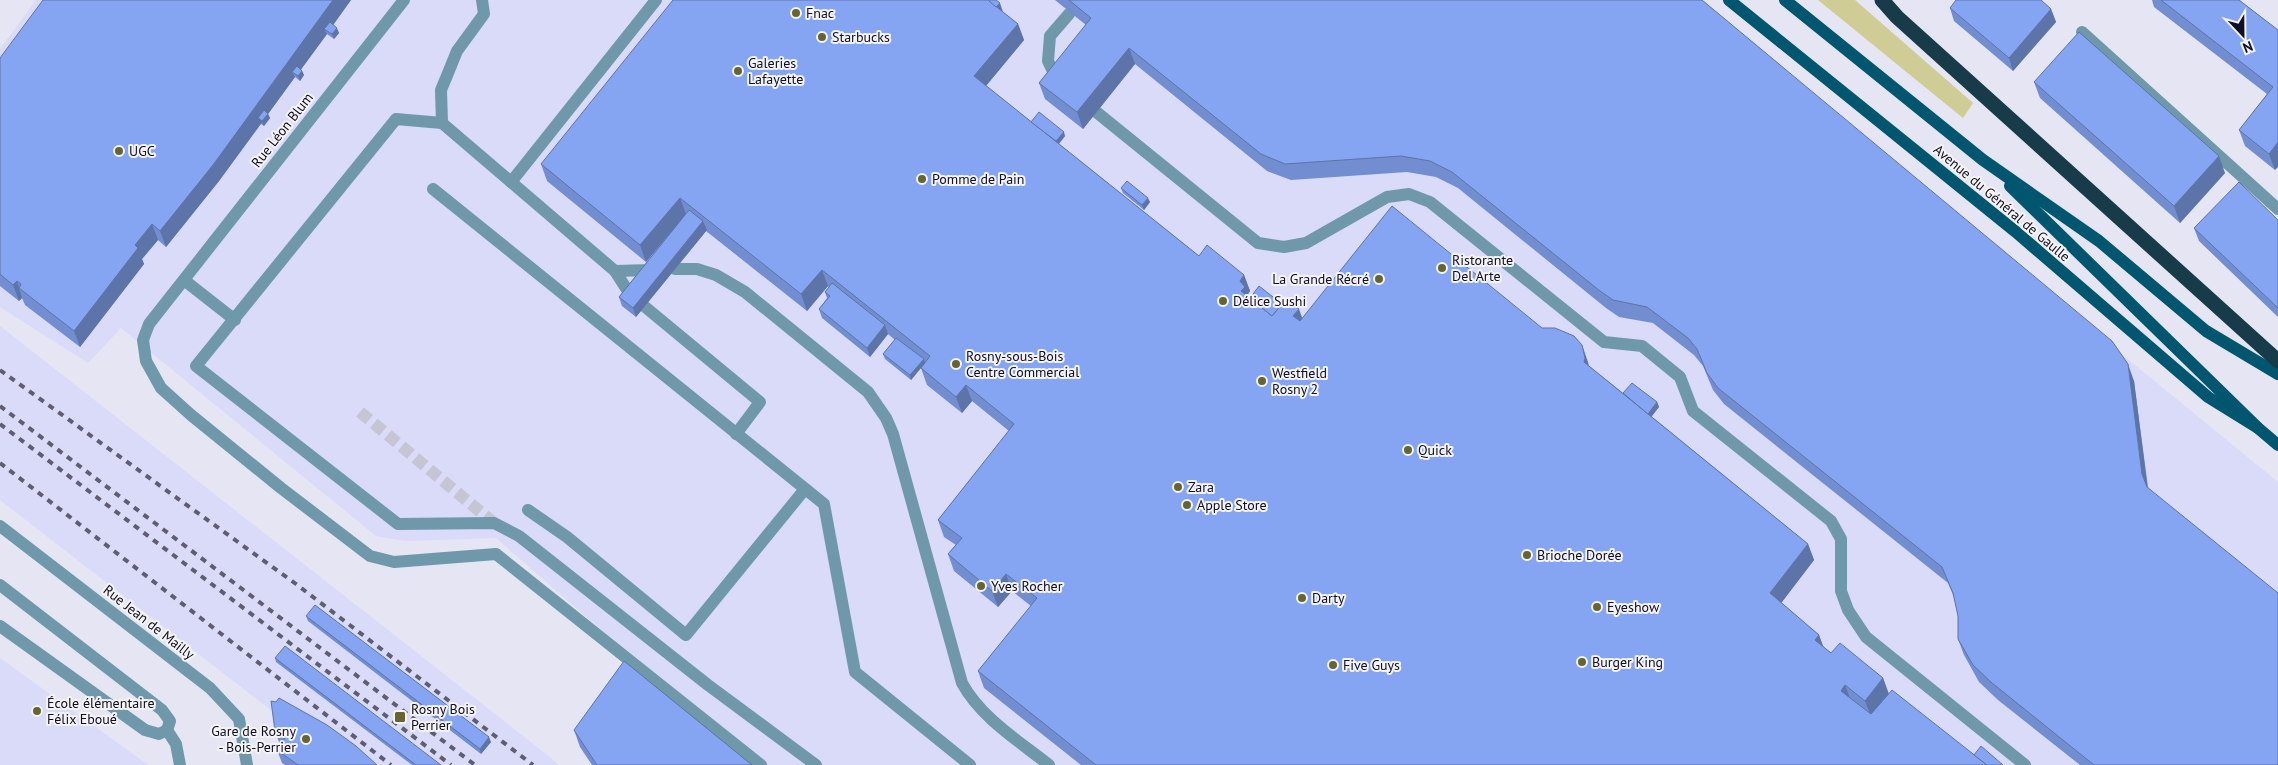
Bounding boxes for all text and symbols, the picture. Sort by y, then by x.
place label: Fnac [806,4,834,22]
marker: Fnac [790,7,802,19]
north arrow [2218,10,2268,60]
place label: Starbucks [832,28,890,46]
marker: Starbucks [816,31,828,43]
text: N [2240,37,2256,57]
place label: Galeries Lafayette [748,54,803,88]
marker: Galeries Lafayette [732,65,744,77]
street label: Rue Léon Blum [247,89,317,171]
street label: Avenue du Général de Gaulle [1930,141,2074,265]
place label: UGC [129,142,155,160]
marker: UGC [113,145,125,157]
place label: Pomme de Pain [932,170,1024,188]
marker: Pomme de Pain [916,173,928,185]
place label: Ristorante Del Arte [1452,251,1513,285]
marker: Ristorante Del Arte [1436,262,1448,274]
place label: La Grande Récré [1272,270,1369,288]
marker: La Grande Récré [1373,273,1385,285]
place label: Délice Sushi [1233,292,1306,310]
marker: Délice Sushi [1217,295,1229,307]
place label: Rosny-sous-Bois Centre Commercial [966,347,1079,381]
marker: Rosny-sous-Bois Centre Commercial [950,358,962,370]
place label: Westfield Rosny 2 [1272,364,1327,398]
marker: Westfield Rosny 2 [1256,375,1268,387]
place label: Quick [1418,441,1452,459]
marker: Quick [1402,444,1414,456]
place label: Zara [1188,478,1214,496]
marker: Zara [1172,481,1184,493]
place label: Apple Store [1197,496,1267,514]
marker: Apple Store [1181,499,1193,511]
place label: Brioche Dorée [1537,546,1622,564]
marker: Brioche Dorée [1521,549,1533,561]
place label: Yves Rocher [991,577,1063,595]
marker: Yves Rocher [975,580,987,592]
street label: Rue Jean de Mailly [100,581,199,664]
place label: Darty [1312,589,1345,607]
marker: Darty [1296,592,1308,604]
place label: Eyeshow [1607,598,1660,616]
marker: Eyeshow [1591,601,1603,613]
place label: Burger King [1592,653,1663,671]
place label: Five Guys [1343,656,1400,674]
marker: Burger King [1576,656,1588,668]
marker: Five Guys [1327,659,1339,671]
place label: École élémentaire Félix Eboué [47,694,155,728]
place label: Rosny Bois Perrier [411,700,475,734]
marker: École élémentaire Félix Eboué [31,705,43,717]
marker: Rosny Bois Perrier [393,710,407,724]
place label: Gare de Rosny - Bois-Perrier [211,722,296,756]
marker: Gare de Rosny - Bois-Perrier [300,733,312,745]

